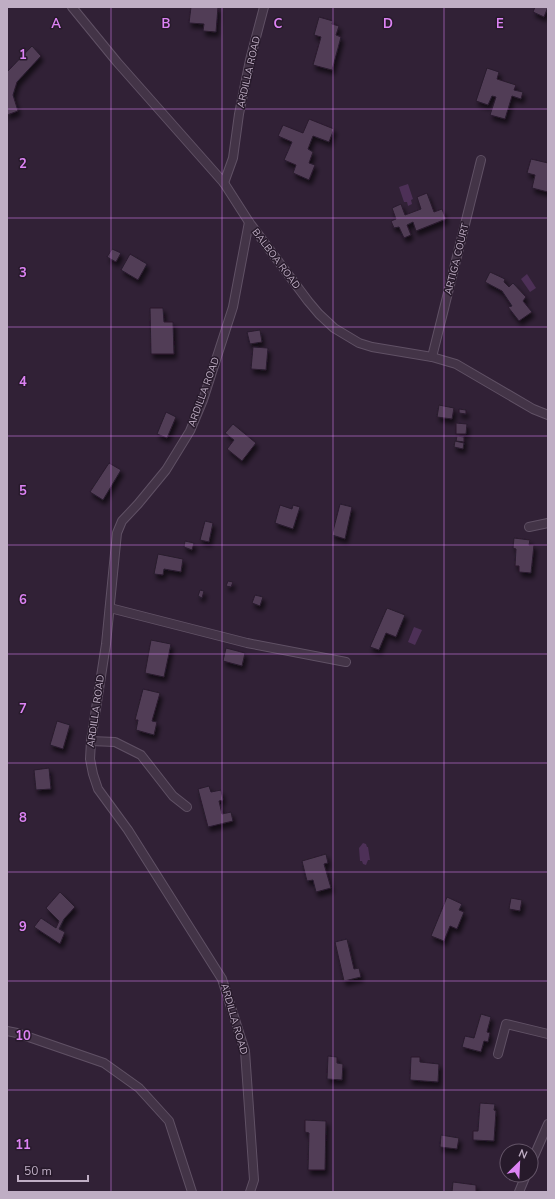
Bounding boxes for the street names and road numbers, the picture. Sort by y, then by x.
street label: ARDILLA ROAD [234,35,264,109]
street label: ARTIGA COURT [441,222,473,296]
street label: BALBOA ROAD [249,226,303,292]
street label: ARDILLA ROAD [185,355,223,429]
street label: ARDILLA ROAD [84,674,108,748]
street label: ARDILLA ROAD [217,982,251,1056]

